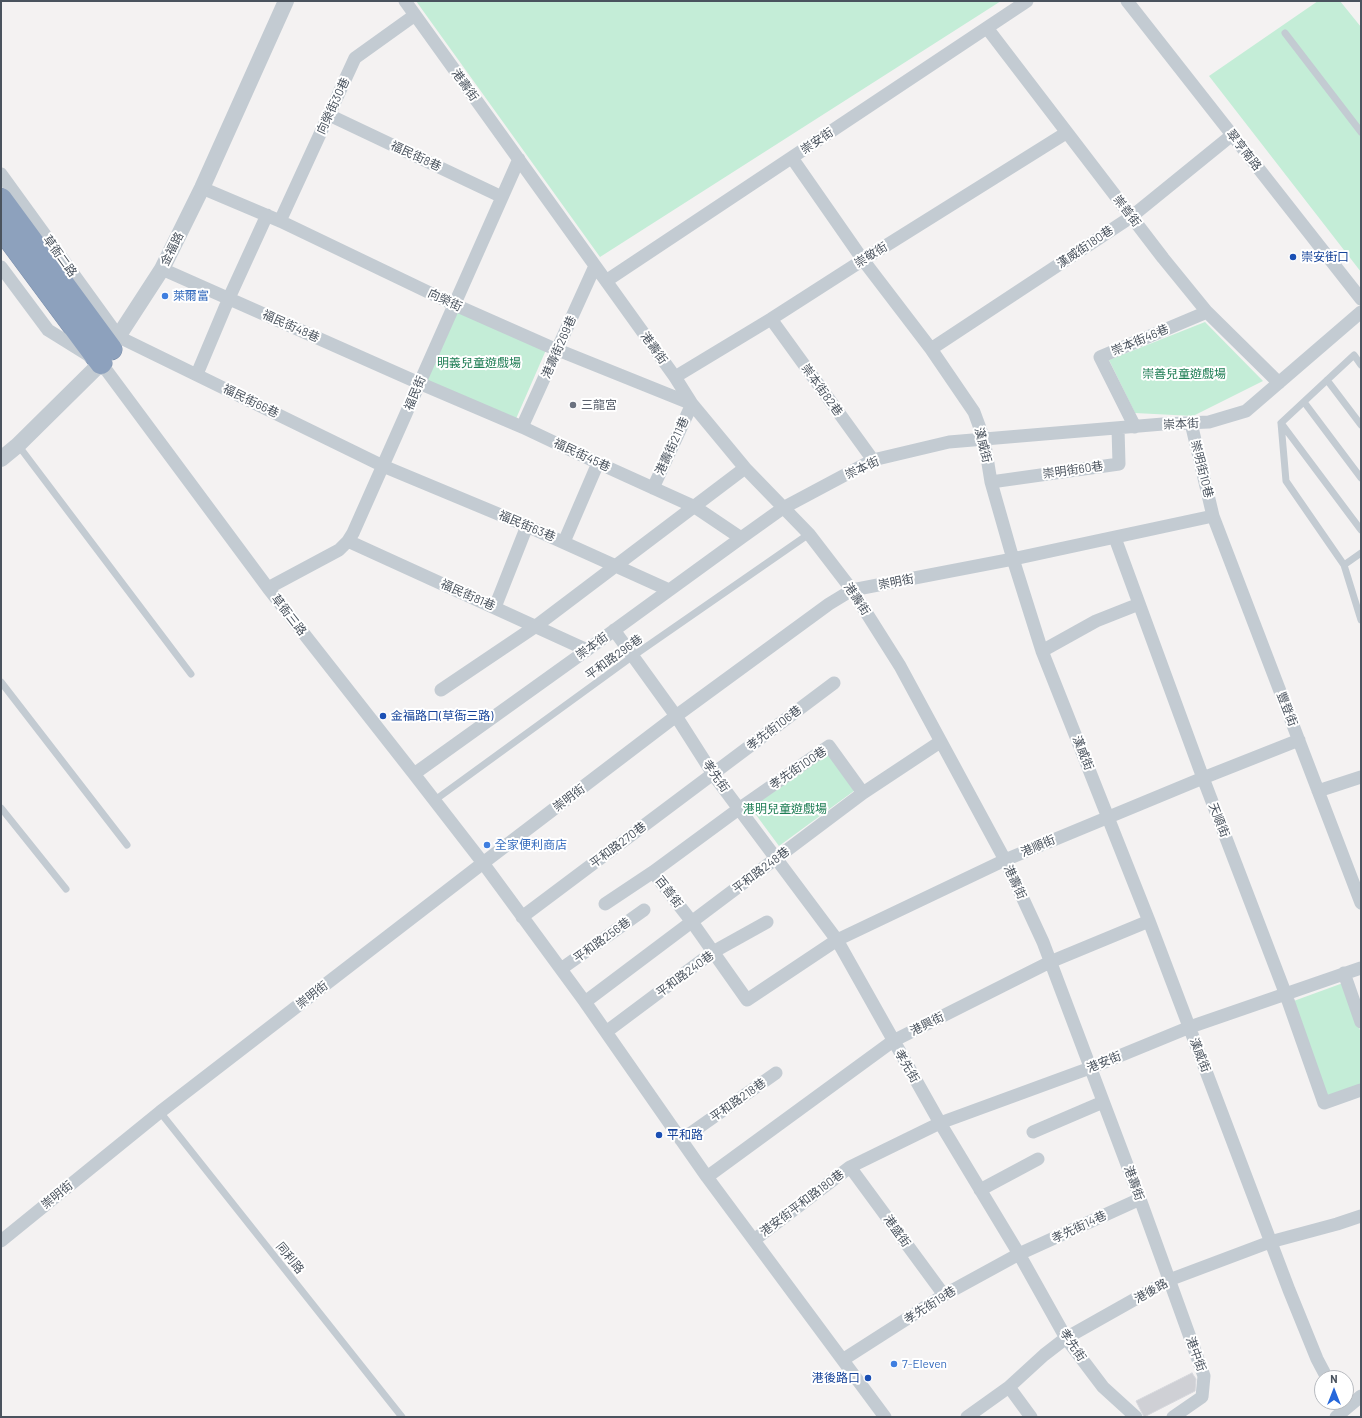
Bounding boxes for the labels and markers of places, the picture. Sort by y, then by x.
place label: 崇安街口 [1301,250,1349,264]
marker: 崇安街口 [1288,252,1298,262]
place label: 萊爾富 [173,289,209,303]
marker: 萊爾富 [160,291,170,301]
place label: 三龍宮 [581,398,617,412]
marker: 三龍宮 [568,400,578,410]
place label: 金福路口(草衙三路) [391,709,493,723]
marker: 金福路口(草衙三路) [378,711,388,721]
place label: 全家便利商店 [495,838,567,852]
marker: 全家便利商店 [482,840,492,850]
place label: 平和路 [667,1128,703,1142]
marker: 平和路 [654,1130,664,1140]
place label: 7-Eleven [902,1357,947,1371]
marker: 7-Eleven [889,1359,899,1369]
place label: 港後路口 [812,1371,860,1385]
marker: 港後路口 [863,1373,873,1383]

